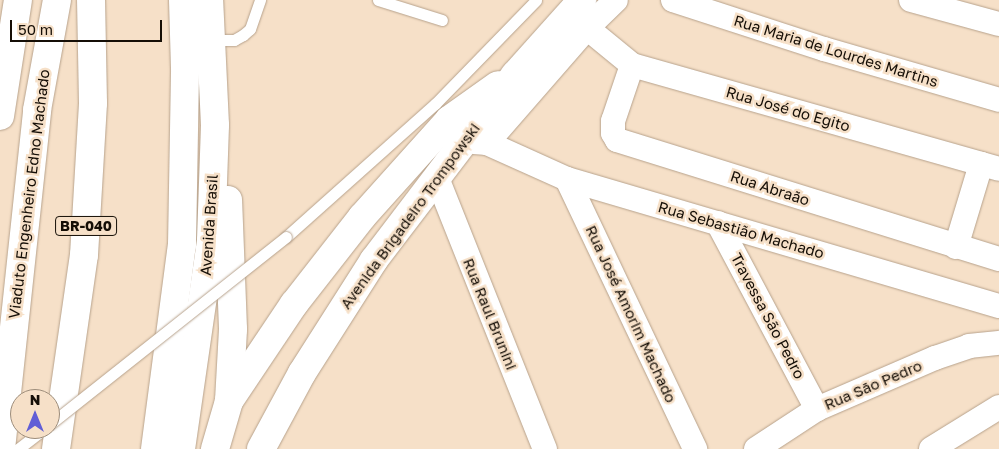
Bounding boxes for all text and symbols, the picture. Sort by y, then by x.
scale bar [12,10,165,42]
street label: Rua Maria de Lourdes Martins [732,11,940,91]
text: 50 m [18,20,53,38]
street label: Viaduto Engenheiro Edno Machado [5,68,53,320]
street label: Rua José do Egito [724,83,852,135]
street label: Avenida Brigadeiro Trompowski [337,120,483,312]
street label: Rua Abraão [728,167,812,209]
street label: Avenida Brasil [196,174,222,276]
street label: Rua Sebastião Machado [656,198,826,262]
road number: BR-040 [55,215,117,238]
street label: Rua José Amorim Machado [582,222,680,406]
street label: Travessa São Pedro [727,250,809,382]
street label: Rua Raul Brunini [459,256,521,372]
street label: Rua São Pedro [821,356,925,414]
north arrow [10,389,60,439]
text: N [30,391,40,408]

